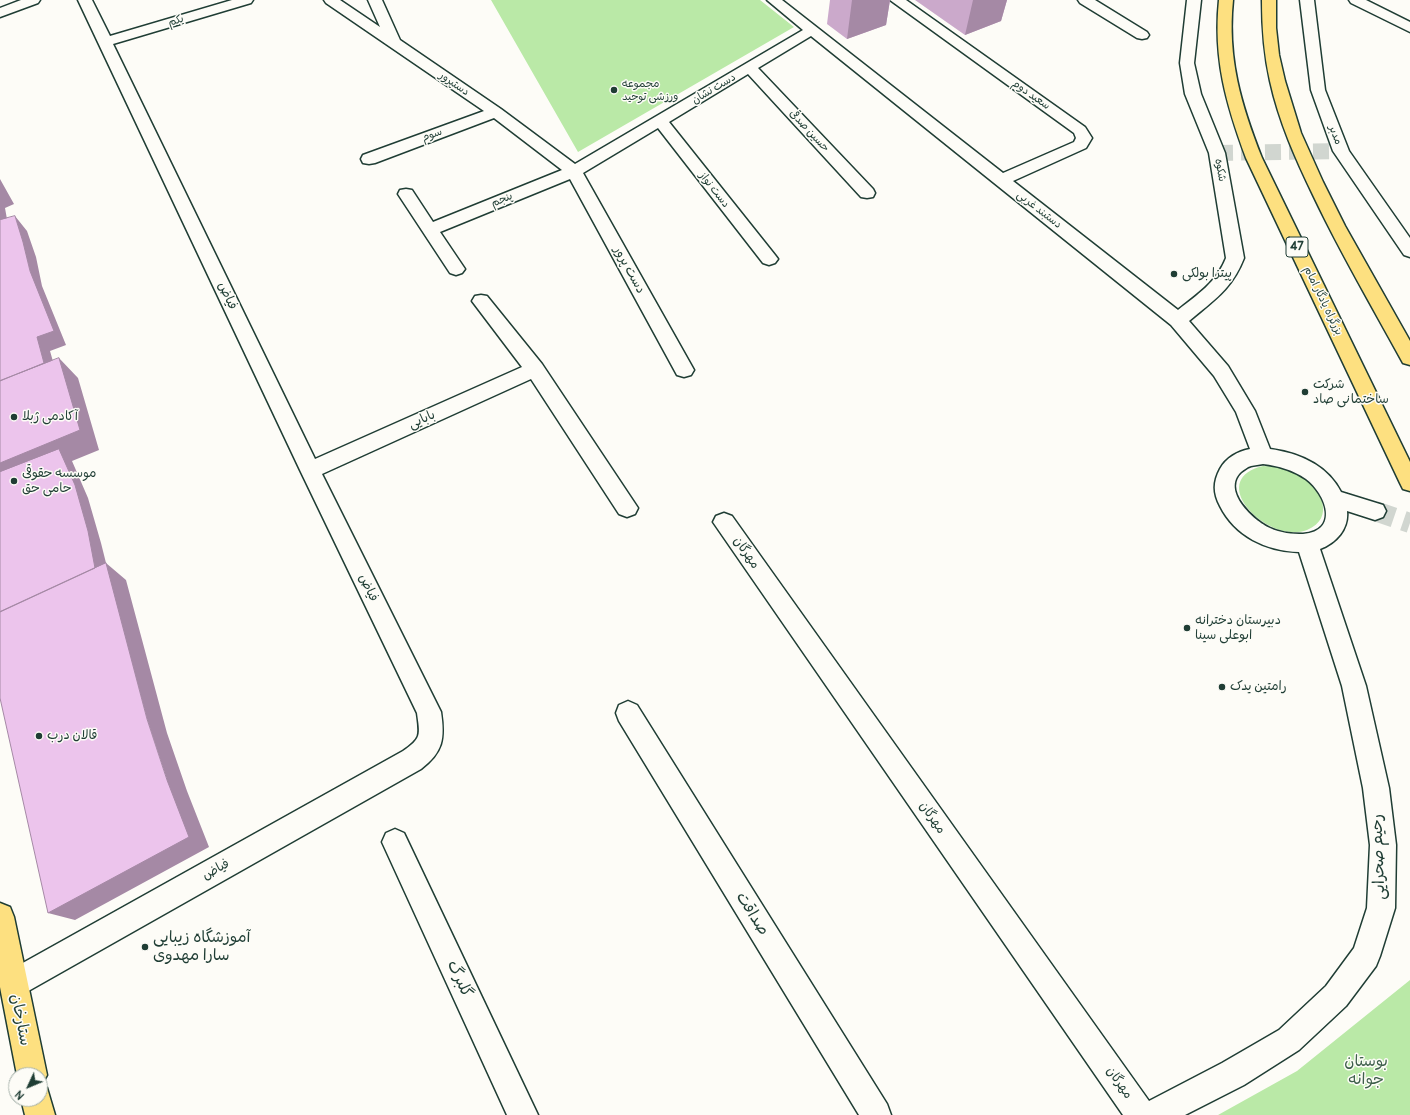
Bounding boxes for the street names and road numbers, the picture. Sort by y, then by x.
street label: یکم [167,12,185,30]
street label: دستپرور [436,69,472,99]
street label: دست نشان [690,71,738,107]
street label: سعید دوم [1009,77,1053,113]
street label: حسین صدقی [786,107,832,155]
street label: مدبر [1325,123,1345,147]
street label: سوم [420,125,444,145]
street label: شکوه [1212,158,1228,182]
street label: دست نواز [696,170,732,210]
street label: دستبند غربی [1014,188,1064,232]
street label: پنجم [489,190,515,210]
road number: 47 [1286,237,1308,257]
street label: دست پرور [610,244,648,296]
street label: بزرگراه یادگار امام [1301,264,1345,338]
street label: فیاض [214,280,240,312]
street label: بابایی [406,407,438,433]
street label: مهرگان [729,534,763,572]
street label: فیاض [355,572,381,604]
street label: مهرگان [915,799,949,837]
street label: رحیم صحرایی [1368,814,1390,900]
street label: فیاض [200,856,232,884]
street label: صداقت [731,889,773,939]
street label: گلبرگ [442,957,476,1001]
street label: ستارخان [6,992,34,1048]
street label: مهرگان [1102,1064,1136,1102]

